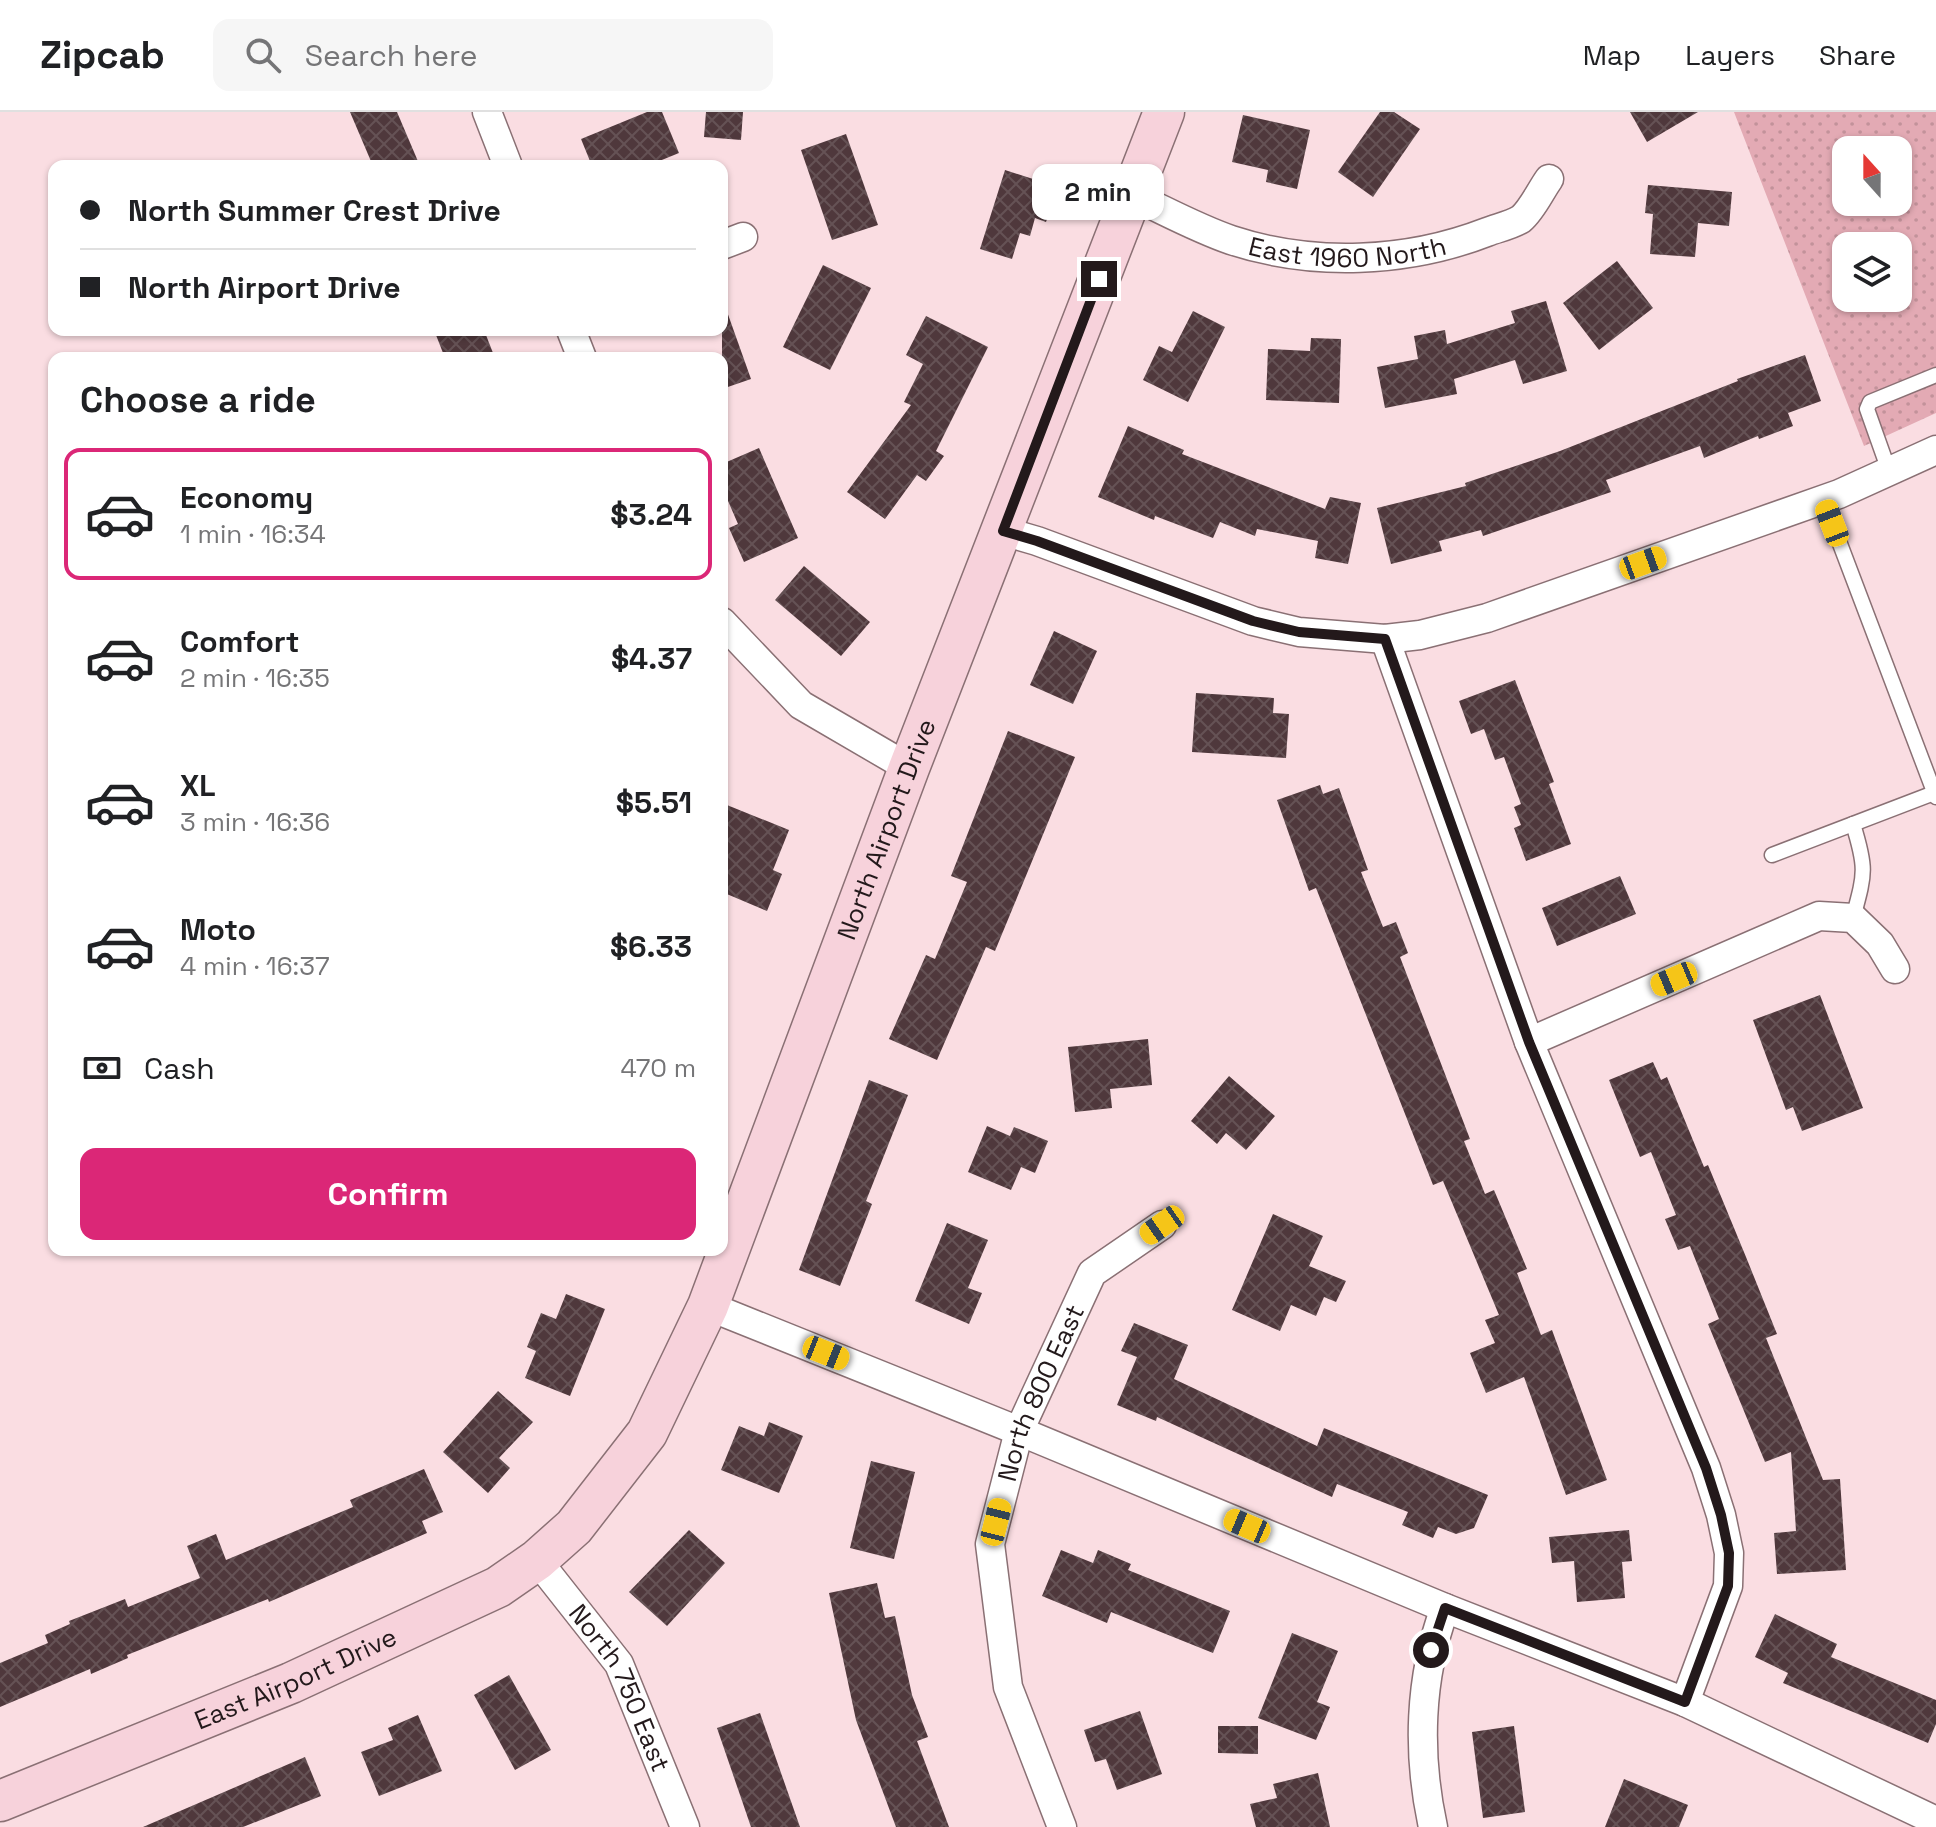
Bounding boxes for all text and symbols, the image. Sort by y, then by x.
search box [213,19,773,91]
text: Zipcab [40,31,165,79]
icon: search [241,33,285,77]
text: Search here [305,36,478,75]
text: Map [1583,37,1641,73]
text: Layers [1685,37,1775,73]
text: Share [1819,37,1896,73]
north arrow [1832,136,1912,216]
map controls [1832,136,1912,312]
callout: 2 min [1033,163,1165,219]
text: 2 min [1064,175,1132,209]
text: North Summer Crest Drive [128,191,501,230]
street label: East 1960 North [1245,229,1450,275]
button: layers [1832,232,1912,312]
route end [1081,261,1117,297]
text: North Airport Drive [128,268,401,307]
text: Choose a ride [80,377,316,423]
icon: car [84,478,156,550]
text: Economy [180,478,313,517]
text: $3.24 [610,495,692,534]
car [1812,496,1852,550]
text: 1 min · 16:34 [180,517,326,551]
car [1616,544,1670,582]
icon: car [84,622,156,694]
text: Comfort [180,622,299,661]
text: $4.37 [611,639,692,678]
text: 2 min · 16:35 [180,661,330,695]
street label: North Airport Drive [829,714,943,945]
icon: car [84,766,156,838]
text: XL [180,766,216,805]
text: $5.51 [616,783,692,822]
text: 3 min · 16:36 [180,805,330,839]
icon: car [84,910,156,982]
text: Moto [180,910,256,949]
text: $6.33 [610,927,692,966]
text: 4 min · 16:37 [180,949,330,983]
car [1647,959,1701,999]
icon: cash [80,1046,124,1090]
text: Cash [144,1049,215,1088]
text: 470 m [620,1051,696,1085]
button: Confirm [80,1148,696,1240]
car [1135,1201,1189,1249]
street label: North 800 East [990,1299,1092,1485]
car [799,1333,853,1373]
car [979,1496,1013,1548]
car [1220,1506,1274,1546]
street label: North 750 East [561,1597,678,1777]
street label: East Airport Drive [189,1619,402,1737]
route start [1413,1632,1449,1668]

